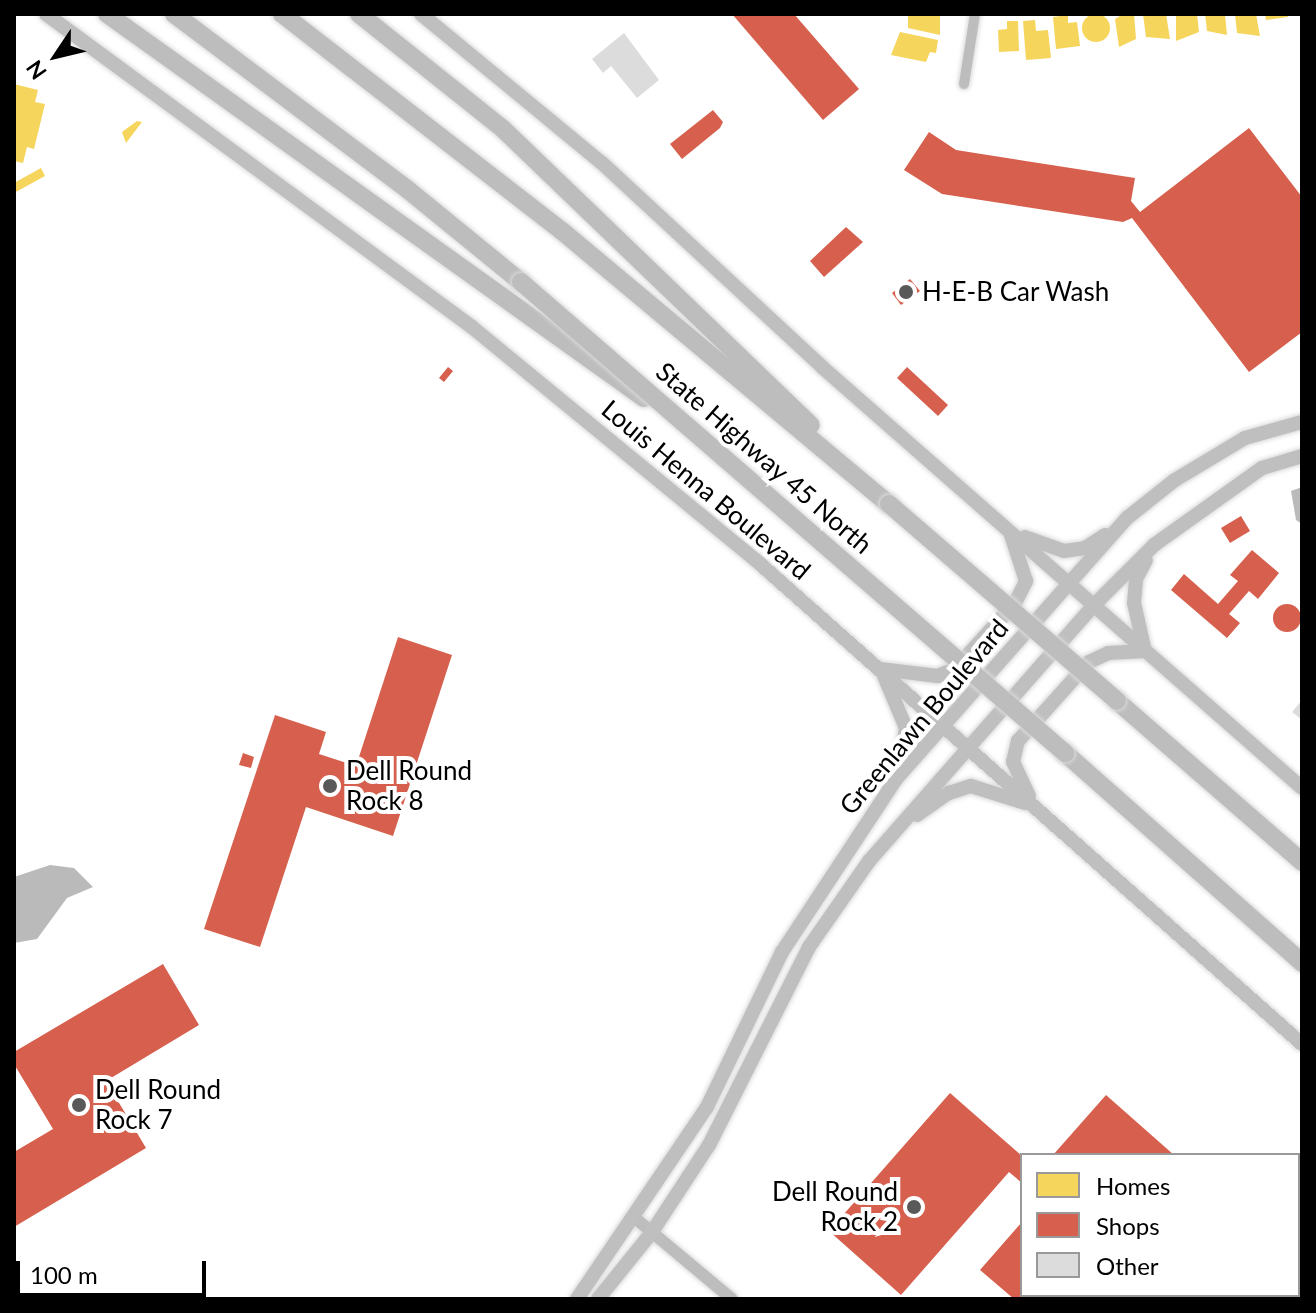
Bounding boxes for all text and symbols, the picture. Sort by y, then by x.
north arrow [16,16,96,96]
text: N [20,55,52,85]
place label: H-E-B Car Wash [922,276,1110,308]
marker: H-E-B Car Wash [897,283,915,301]
street label: State Highway 45 North [649,356,879,560]
street label: Louis Henna Boulevard [595,394,817,586]
street label: Greenlawn Boulevard [833,613,1015,821]
place label: Dell Round Rock 8 [346,755,472,816]
marker: Dell Round Rock 8 [321,777,339,795]
place label: Dell Round Rock 7 [95,1074,221,1136]
marker: Dell Round Rock 7 [70,1096,88,1114]
legend [1020,1153,1300,1297]
text: Homes [1096,1171,1170,1200]
place label: Dell Round Rock 2 [772,1176,898,1238]
marker: Dell Round Rock 2 [905,1198,923,1216]
text: Shops [1096,1211,1160,1240]
scale bar [20,1245,210,1295]
text: Other [1096,1251,1159,1280]
text: 100 m [30,1260,98,1289]

